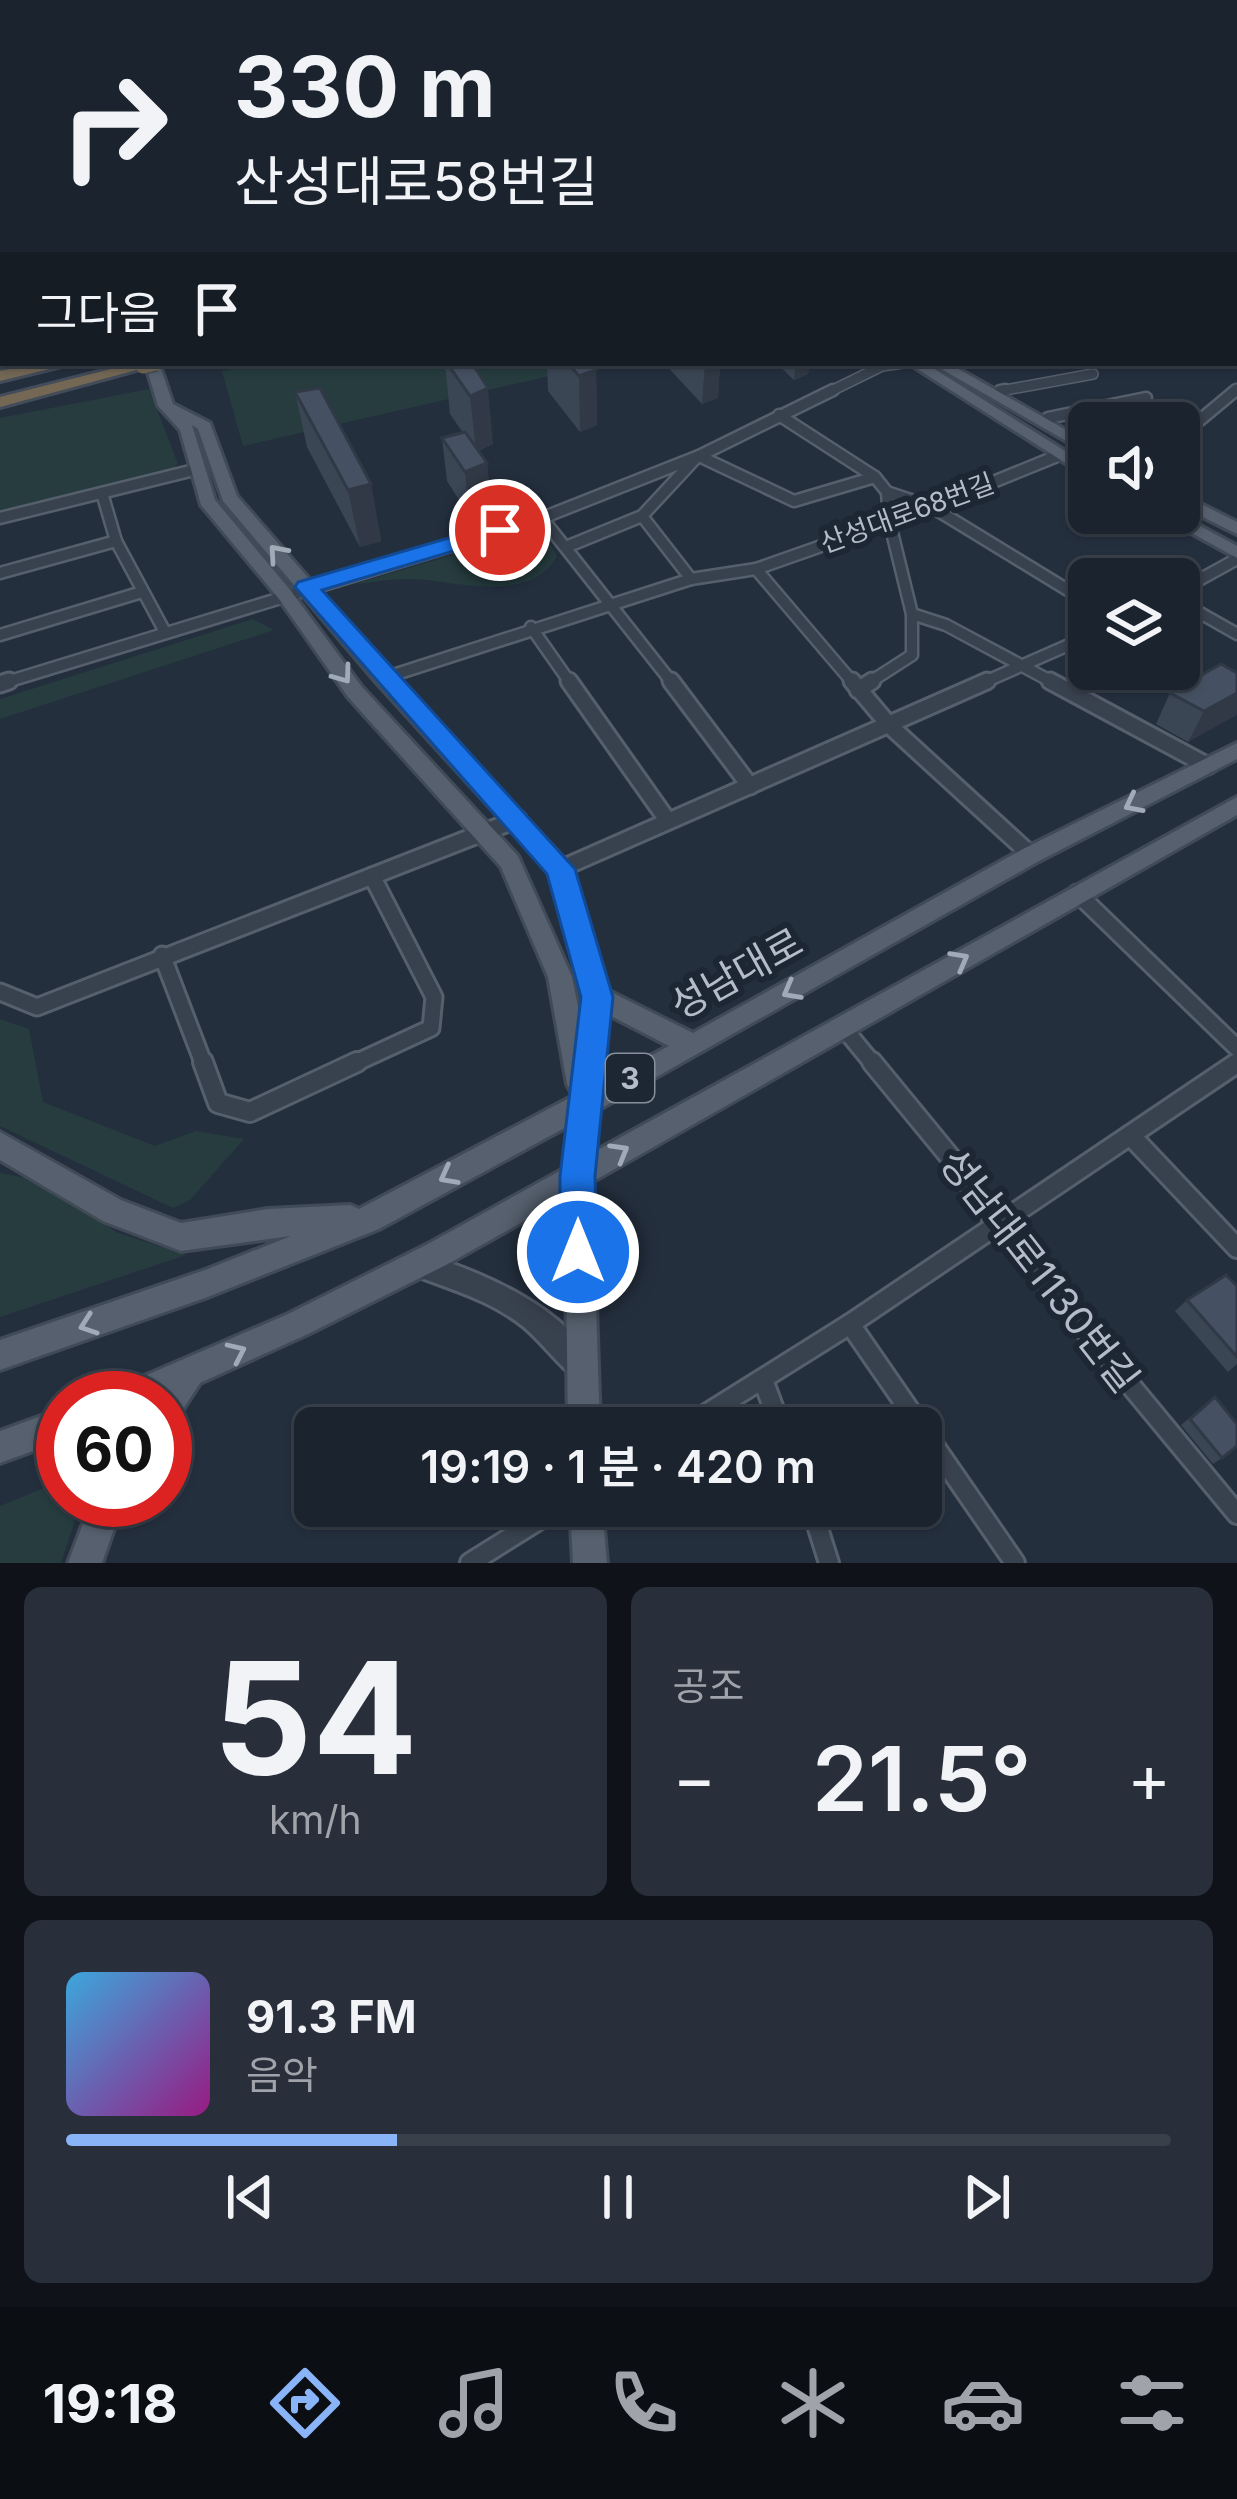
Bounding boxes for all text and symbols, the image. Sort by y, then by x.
text: 330 m [234,36,496,137]
icon: right [36,48,192,204]
text: 산성대로58번길 [234,149,598,214]
icon: arrive [184,276,250,342]
text: 그다음 [36,285,160,340]
map controls [1068,402,1200,690]
button: sound [1068,402,1200,534]
street label: 산성대로68번길 [816,466,998,560]
pin [449,479,551,581]
icon: arrive [467,497,533,563]
one-way arrow [270,545,292,567]
button: layers [1068,558,1200,690]
one-way arrow [329,662,351,684]
one-way arrow [1124,789,1145,813]
street label: 성남대로 [662,918,810,1028]
one-way arrow [947,951,968,974]
one-way arrow [782,977,804,1000]
road number: 3 [606,1054,654,1102]
street label: 성남대로1130번길 [930,1139,1150,1401]
one-way arrow [607,1143,629,1166]
one-way arrow [439,1162,460,1185]
position arrow [515,1189,641,1315]
one-way arrow [78,1310,99,1335]
one-way arrow [225,1343,247,1366]
speed limit sign: 60 [36,1371,192,1527]
text: 19:19 · 1 분 · 420 m [420,1439,816,1494]
text: 54 [213,1623,418,1812]
text: 공조 [673,1662,744,1709]
text: 21.5° [812,1724,1032,1833]
text: − [673,1738,716,1818]
text: + [1127,1738,1171,1818]
text: km/h [269,1796,362,1843]
text: 91.3 FM [246,1989,417,2044]
text: 음악 [246,2051,318,2098]
icon: previous [217,2164,283,2230]
icon: pause [585,2164,651,2230]
icon: next [954,2164,1020,2230]
icon: directions [263,2361,347,2445]
icon: music [432,2361,516,2445]
icon: phone [602,2361,686,2445]
icon: climate [771,2361,855,2445]
icon: car [941,2361,1025,2445]
icon: filters [1110,2361,1194,2445]
text: 19:18 [43,2371,178,2436]

